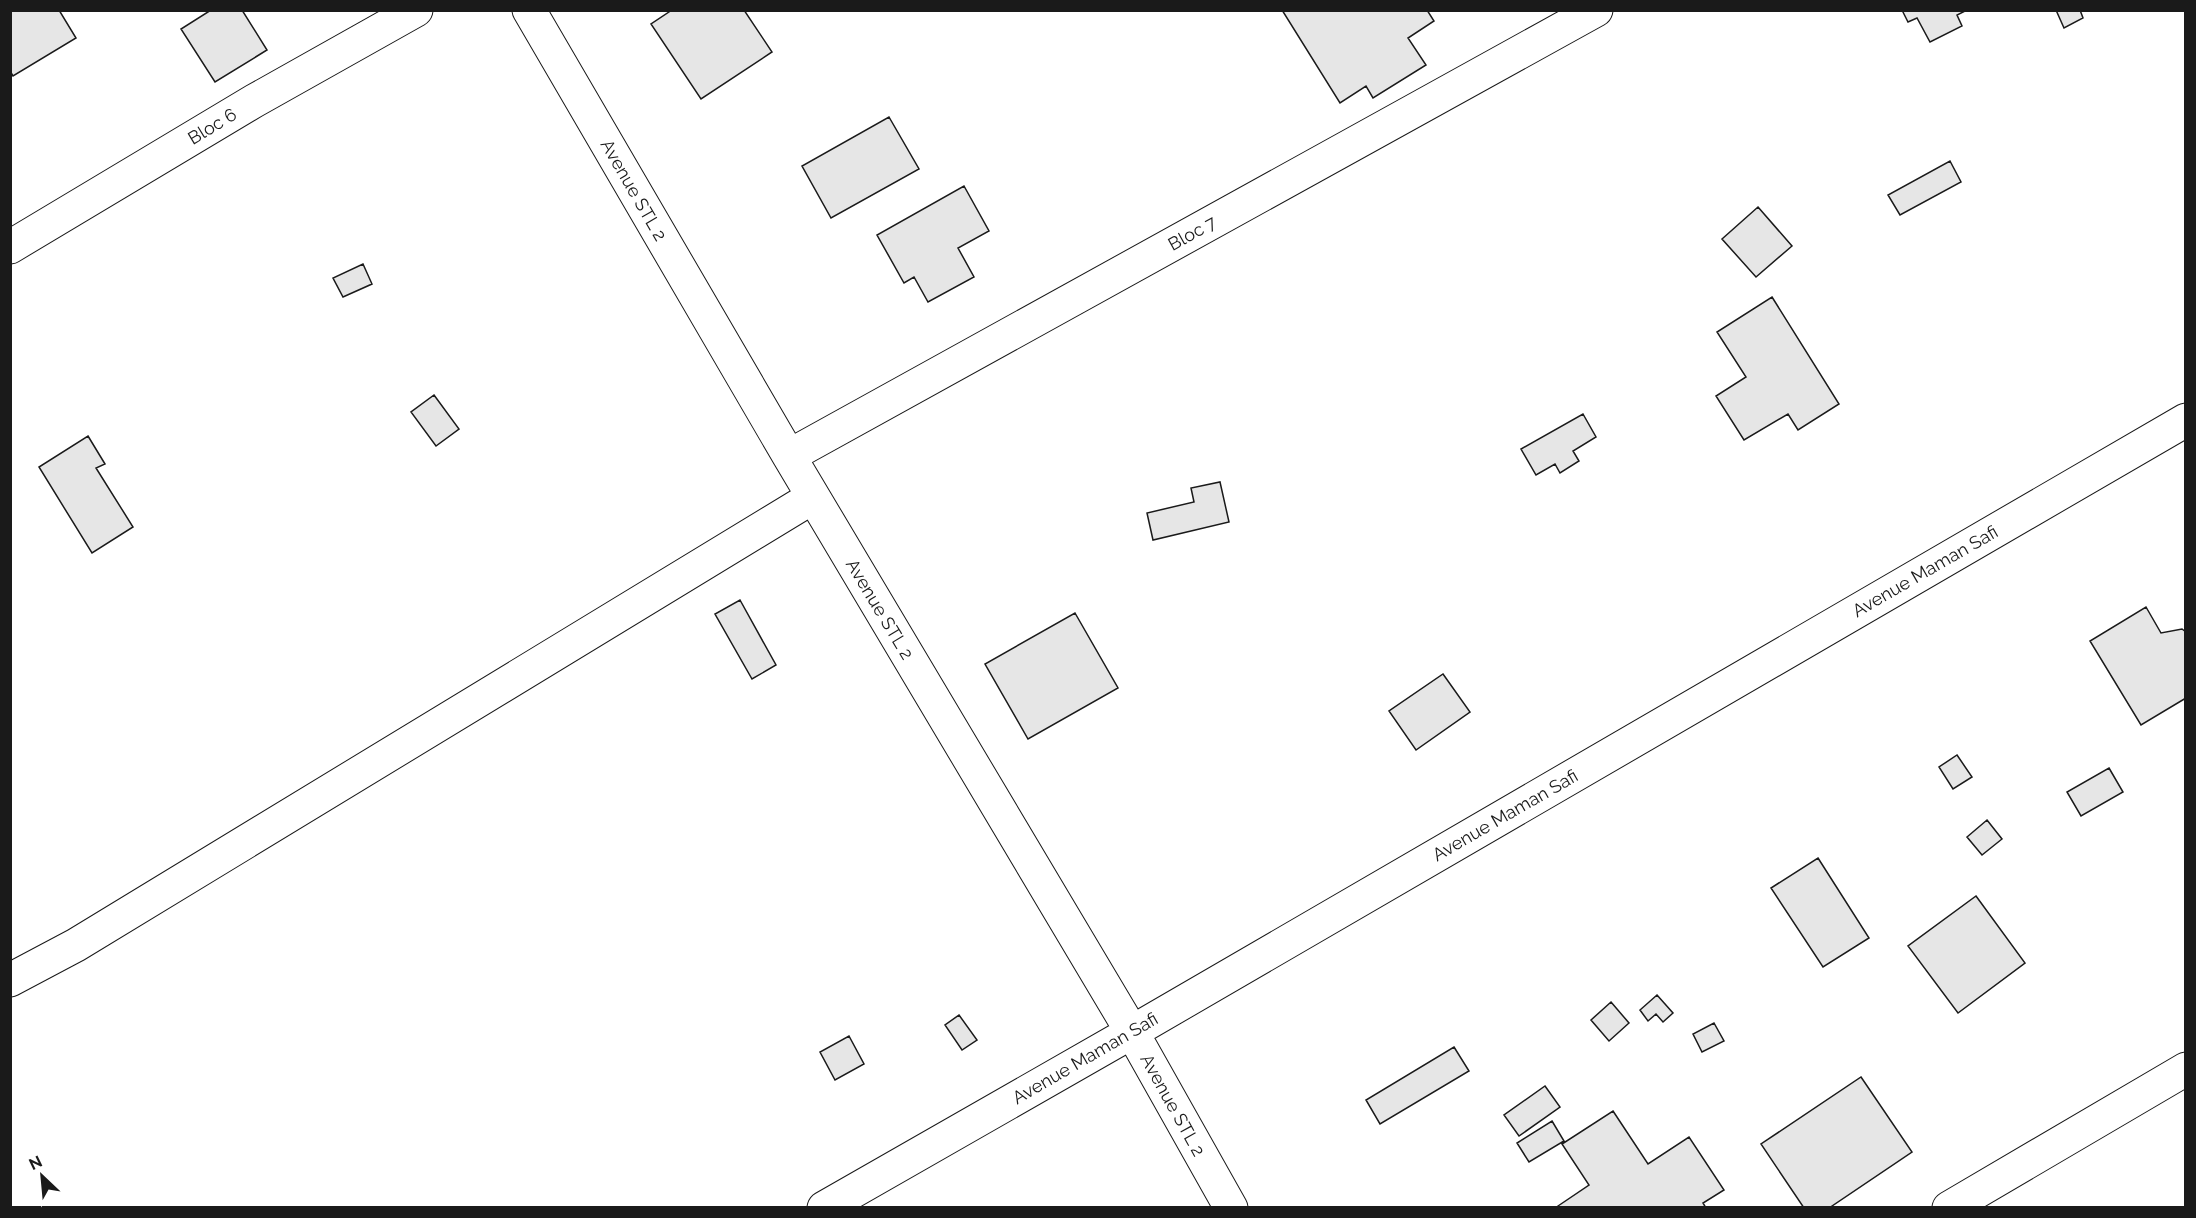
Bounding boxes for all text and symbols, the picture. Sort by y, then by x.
street label: Bloc 6 [184,103,240,149]
street label: Avenue STL 2 [597,136,671,244]
street label: Bloc 7 [1164,211,1220,255]
street label: Avenue Maman Safi [1849,521,2001,621]
street label: Avenue STL 2 [842,555,918,663]
street label: Avenue Maman Safi [1429,765,1581,865]
street label: Avenue Maman Safi [1009,1008,1161,1108]
street label: Avenue STL 2 [1136,1050,1210,1160]
north arrow [12,1146,72,1206]
text: N [26,1152,45,1174]

